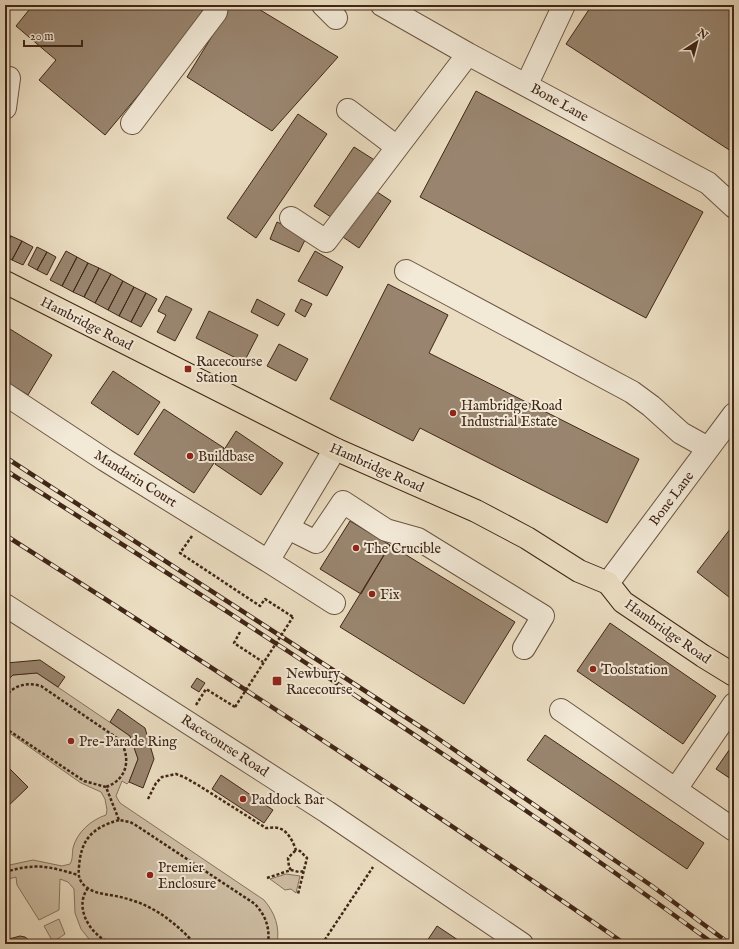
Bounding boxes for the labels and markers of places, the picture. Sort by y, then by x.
place label: Racecourse Station [196,353,263,387]
marker: Racecourse Station [183,364,193,374]
place label: Hambridge Road Industrial Estate [461,397,563,431]
marker: Hambridge Road Industrial Estate [448,408,458,418]
place label: Buildbase [198,448,255,466]
marker: Buildbase [185,451,195,461]
place label: The Crucible [364,540,441,558]
marker: The Crucible [351,543,361,553]
place label: Fix [380,586,400,604]
marker: Fix [367,589,377,599]
place label: Toolstation [601,661,669,679]
marker: Toolstation [588,664,598,674]
place label: Newbury Racecourse [286,665,353,699]
marker: Newbury Racecourse [271,675,283,687]
place label: Pre-Parade Ring [79,733,177,751]
marker: Pre-Parade Ring [66,736,76,746]
place label: Paddock Bar [251,791,325,809]
marker: Paddock Bar [238,794,248,804]
place label: Premier Enclosure [158,859,217,893]
marker: Premier Enclosure [145,870,155,880]

